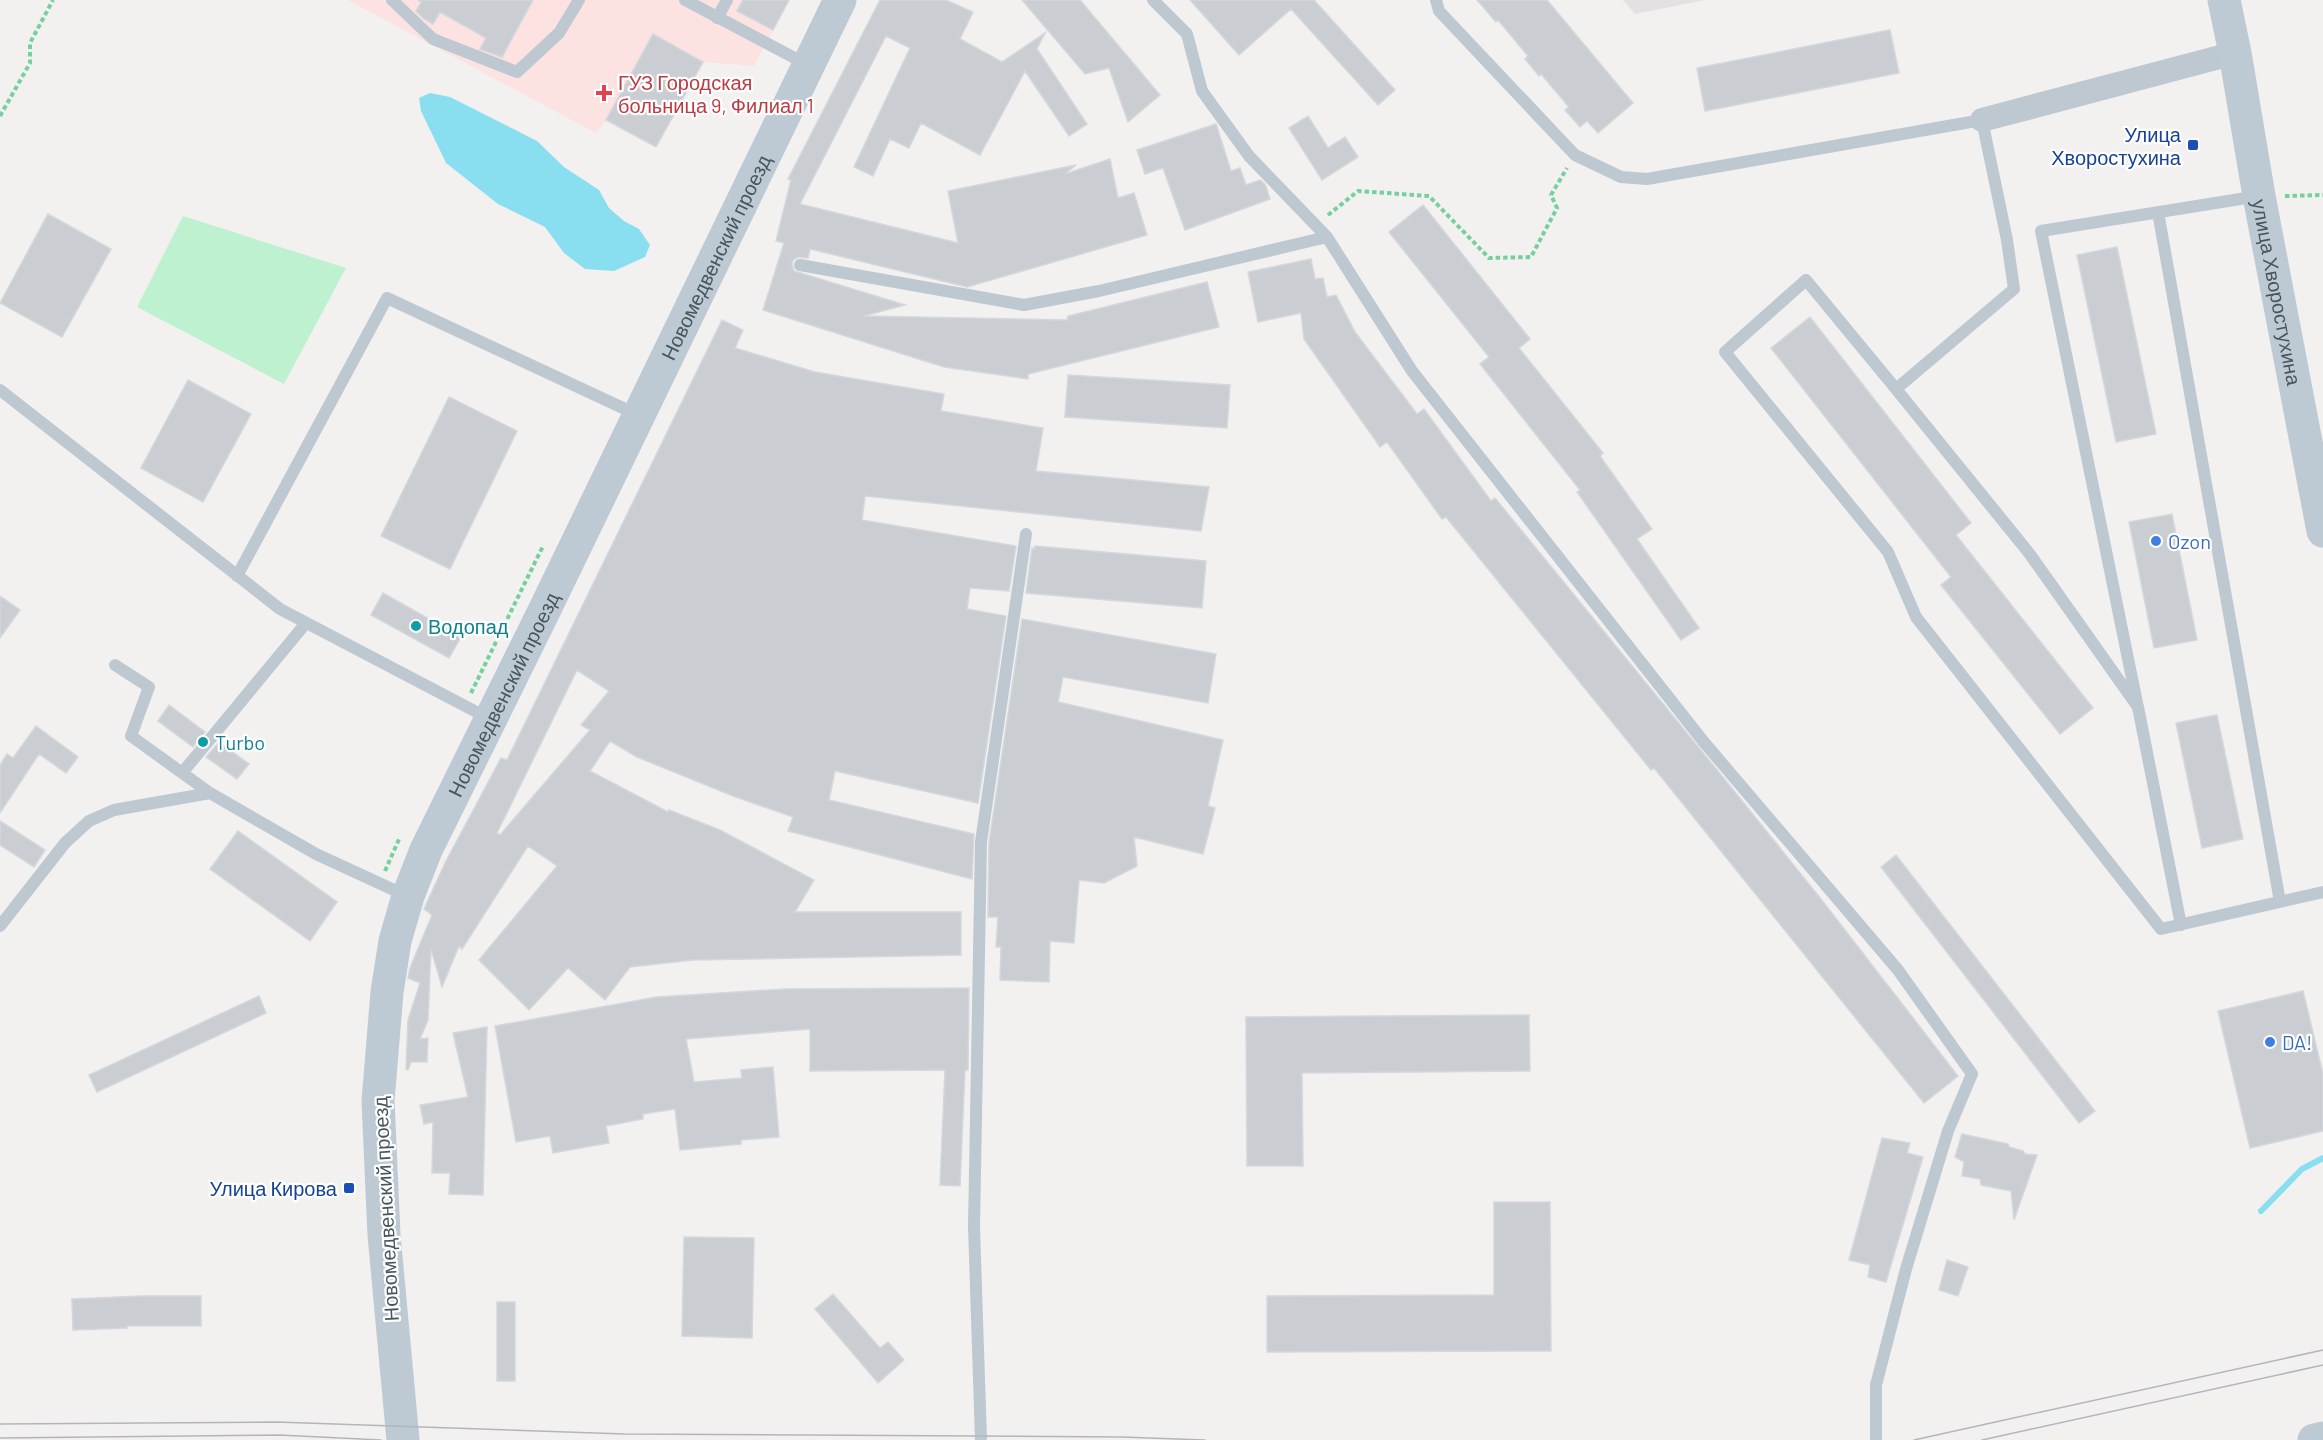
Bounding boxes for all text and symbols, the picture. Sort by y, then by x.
place label: ГУЗ Городская больница 9, Филиал 1 [618,70,814,117]
marker: ГУЗ Городская больница 9, Филиал 1 [595,84,613,102]
place label: Улица Хворостухина [2051,122,2182,169]
marker: Улица Хворостухина [2186,138,2200,152]
street label: Новомедвенский проезд [656,150,775,364]
street label: улица Хворостухина [2248,197,2307,388]
place label: Ozon [2168,529,2211,553]
marker: Ozon [2149,534,2163,548]
street label: Новомедвенский проезд [442,588,564,800]
place label: Водопад [428,614,509,638]
marker: Водопад [409,619,423,633]
place label: Turbo [215,730,265,754]
marker: Turbo [196,735,210,749]
place label: DA! [2282,1030,2312,1054]
marker: DA! [2263,1035,2277,1049]
street label: Новомедвенский проезд [367,1096,403,1322]
place label: Улица Кирова [210,1176,338,1200]
marker: Улица Кирова [342,1181,356,1195]

